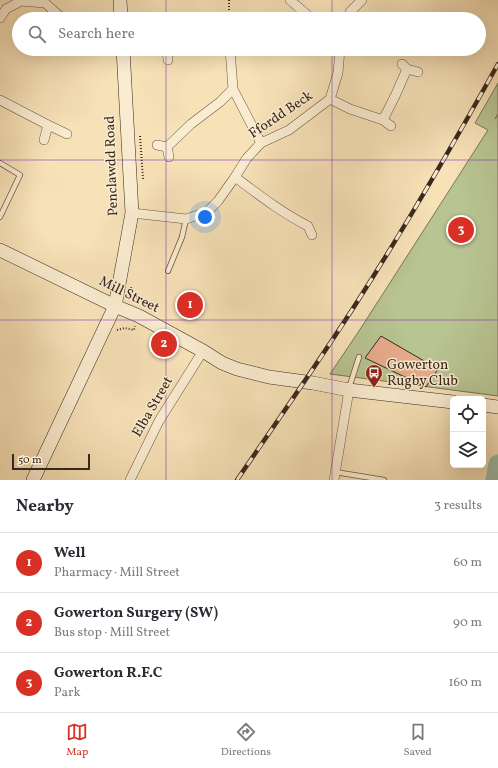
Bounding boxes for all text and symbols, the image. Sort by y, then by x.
search box [12,12,486,56]
icon: search [26,23,48,45]
text: Search here [58,24,135,45]
street label: Ffordd Beck [245,86,317,143]
street label: Penclawdd Road [101,115,123,217]
your location [195,207,215,227]
pin: 3 [448,215,474,245]
street label: Mill Street [96,272,162,318]
pin: 1 [177,290,203,320]
pin: 2 [151,329,177,359]
place label: Gowerton Rugby Club [387,356,458,391]
bus stop icon: Gowerton Rugby Club [364,363,384,388]
street label: Elba Street [128,373,178,441]
map controls [450,396,486,468]
button: locate [450,396,486,432]
button: layers [450,432,486,468]
scale bar [12,452,90,471]
text: 50 m [18,453,42,468]
text: Nearby [16,495,74,518]
text: 3 results [434,497,482,515]
text: Well [54,543,86,564]
text: 1 [26,554,32,572]
text: 60 m [454,554,482,572]
text: Pharmacy · Mill Street [54,564,180,582]
text: Gowerton Surgery (SW) [54,603,218,624]
text: 2 [26,614,32,632]
text: 90 m [453,614,482,632]
text: Bus stop · Mill Street [54,624,170,642]
text: Gowerton R.F.C [54,663,162,684]
text: 3 [26,674,32,692]
text: 160 m [448,674,482,692]
text: Park [54,684,81,702]
tab: Map [66,721,88,760]
tab: Directions [221,721,271,760]
tab: Saved [403,721,432,760]

